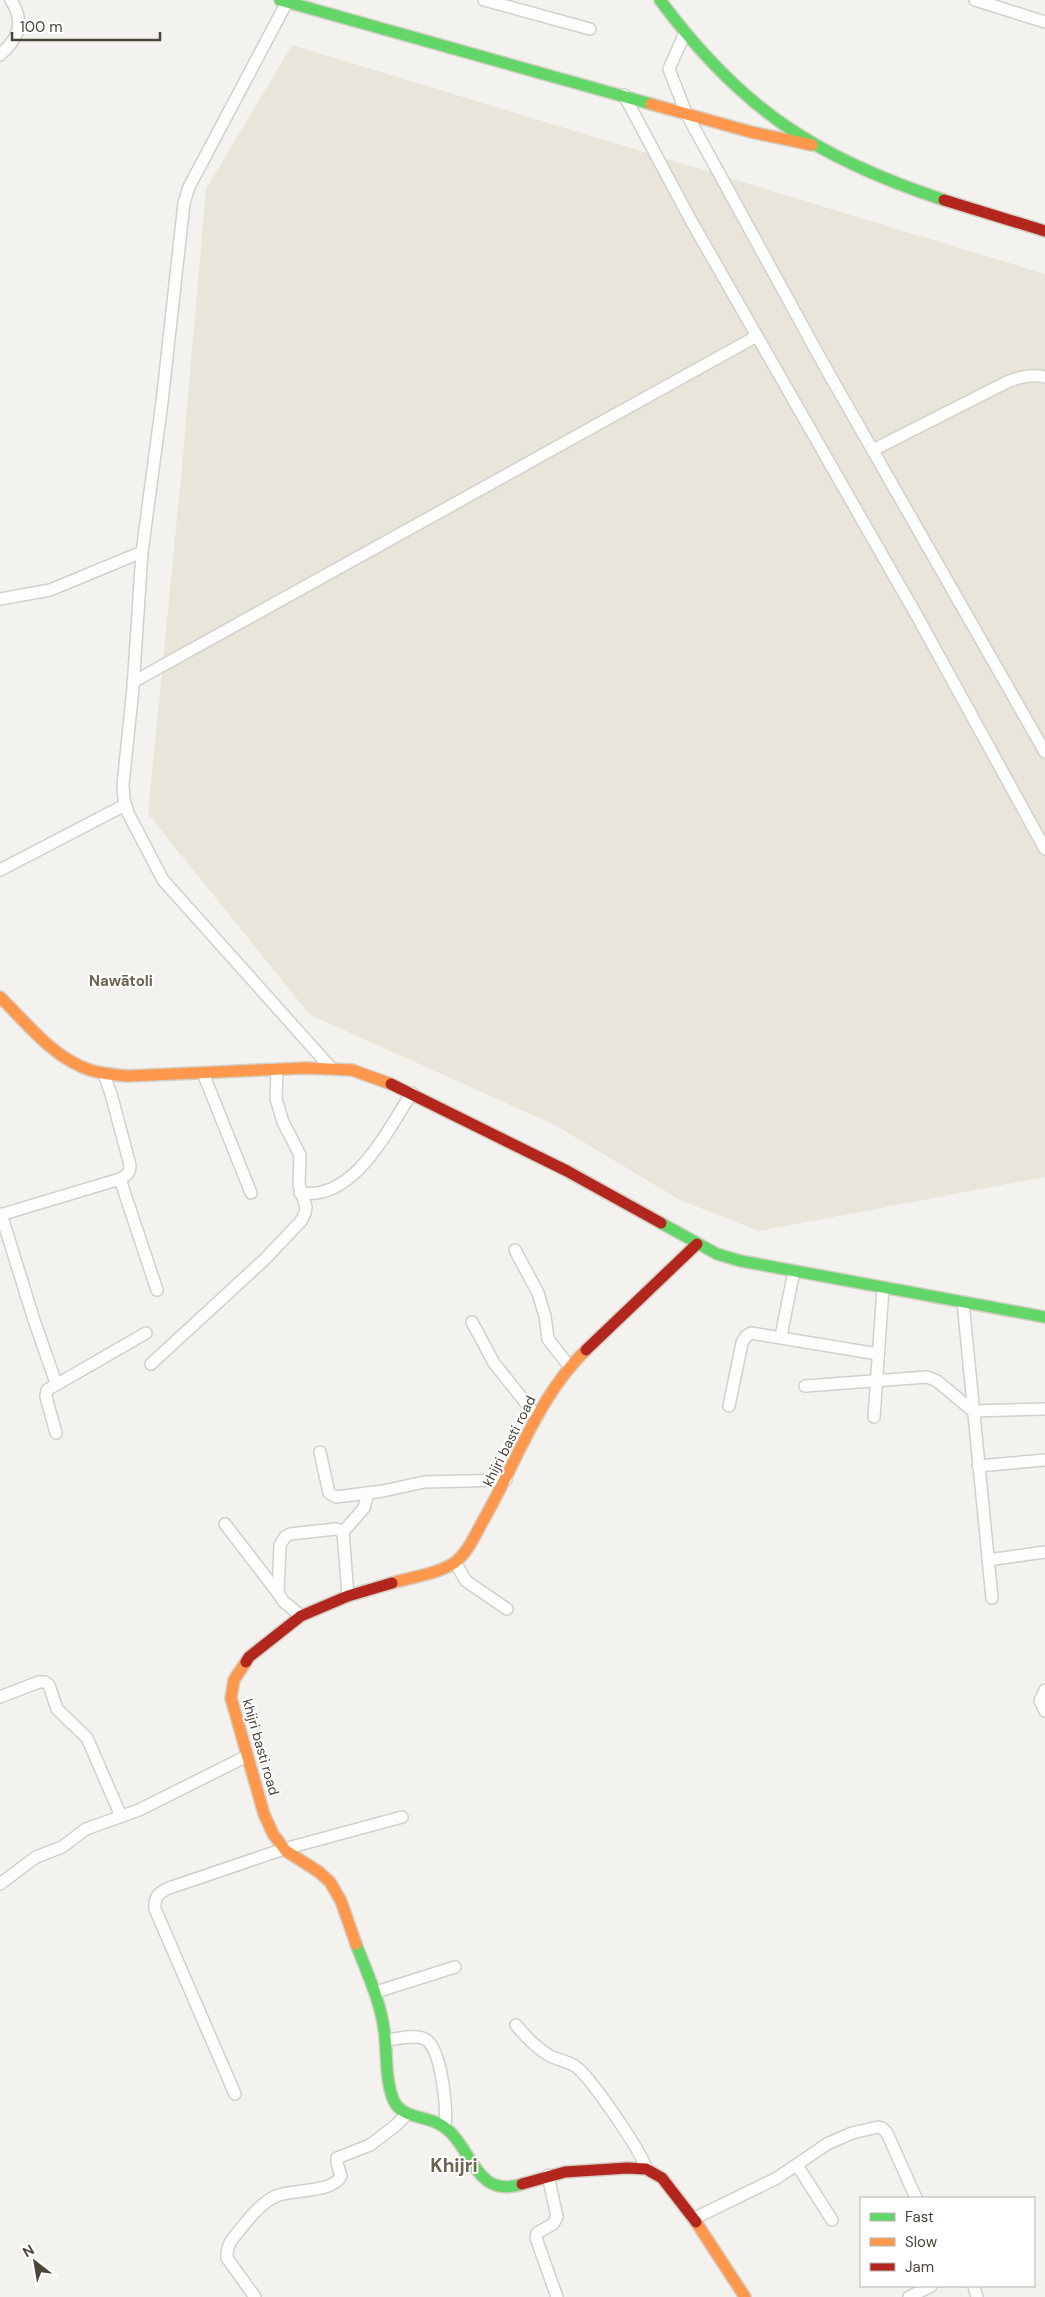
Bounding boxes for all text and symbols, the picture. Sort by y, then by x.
scale bar [12,10,160,42]
text: 100 m [20,17,63,37]
district label: Nawātoli [89,971,153,991]
street label: khijri basti road [478,1393,540,1489]
street label: khijri basti road [239,1697,283,1797]
district label: Khijri [430,2153,478,2178]
legend [860,2197,1035,2287]
text: Fast [905,2207,934,2227]
text: Slow [905,2232,938,2252]
north arrow [10,2237,60,2287]
text: N [19,2241,37,2261]
text: Jam [905,2257,934,2277]

